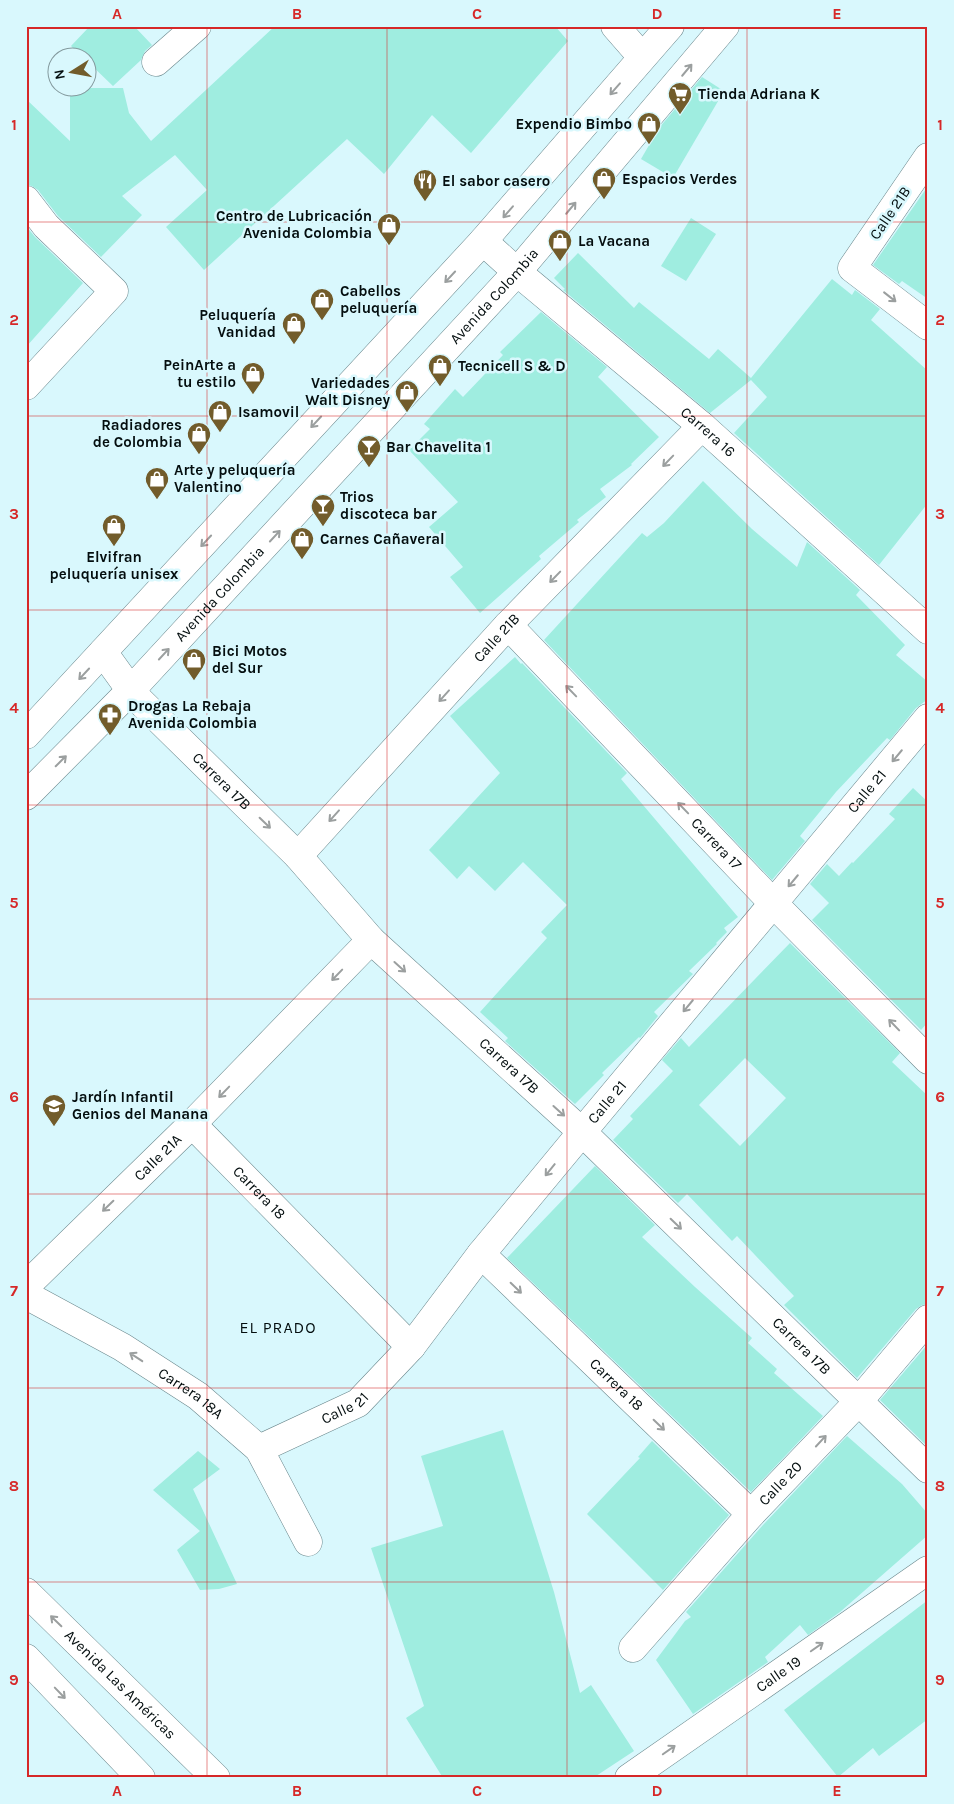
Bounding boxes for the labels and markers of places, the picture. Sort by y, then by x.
supermarket icon: Tienda Adriana K [667,81,693,115]
place label: Tienda Adriana K [698,85,820,103]
shop icon: Expendio Bimbo [636,111,662,145]
place label: Expendio Bimbo [515,115,632,133]
shop icon: Espacios Verdes [591,166,617,200]
restaurant icon: El sabor casero [412,168,438,202]
place label: Espacios Verdes [622,170,737,188]
place label: El sabor casero [442,172,550,190]
place label: Centro de Lubricación Avenida Colombia [216,207,372,242]
shop icon: Centro de Lubricación Avenida Colombia [376,212,402,246]
shop icon: La Vacana [547,228,573,262]
place label: La Vacana [578,232,650,250]
place label: Cabellos peluquería [340,282,417,317]
shop icon: Cabellos peluquería [309,287,335,321]
place label: Peluquería Vanidad [199,306,276,341]
shop icon: Peluquería Vanidad [281,311,307,345]
shop icon: Tecnicell S & D [427,353,453,387]
place label: PeinArte a tu estilo [163,356,236,391]
place label: Tecnicell S & D [458,357,566,375]
shop icon: PeinArte a tu estilo [240,361,266,395]
place label: Variedades Walt Disney [305,374,390,409]
shop icon: Variedades Walt Disney [394,379,420,413]
shop icon: Isamovil [207,399,233,433]
place label: Isamovil [238,403,299,421]
place label: Radiadores de Colombia [93,416,182,451]
shop icon: Radiadores de Colombia [186,421,212,455]
bar icon: Bar Chavelita 1 [356,434,382,468]
place label: Bar Chavelita 1 [386,438,491,456]
place label: Arte y peluquería Valentino [174,461,295,496]
shop icon: Arte y peluquería Valentino [144,466,170,500]
place label: Trios discoteca bar [340,488,437,523]
bar icon: Trios discoteca bar [310,493,336,527]
shop icon: Elvifran peluquería unisex [101,513,127,547]
shop icon: Carnes Cañaveral [289,526,315,560]
place label: Carnes Cañaveral [320,530,445,548]
place label: Elvifran peluquería unisex [50,548,179,583]
place label: Bici Motos del Sur [212,642,287,677]
shop icon: Bici Motos del Sur [181,647,207,681]
place label: Drogas La Rebaja Avenida Colombia [128,697,257,732]
pharmacy icon: Drogas La Rebaja Avenida Colombia [97,702,123,736]
place label: Jardín Infantil Genios del Manana [72,1088,208,1123]
school or university icon: Jardín Infantil Genios del Manana [41,1093,67,1127]

